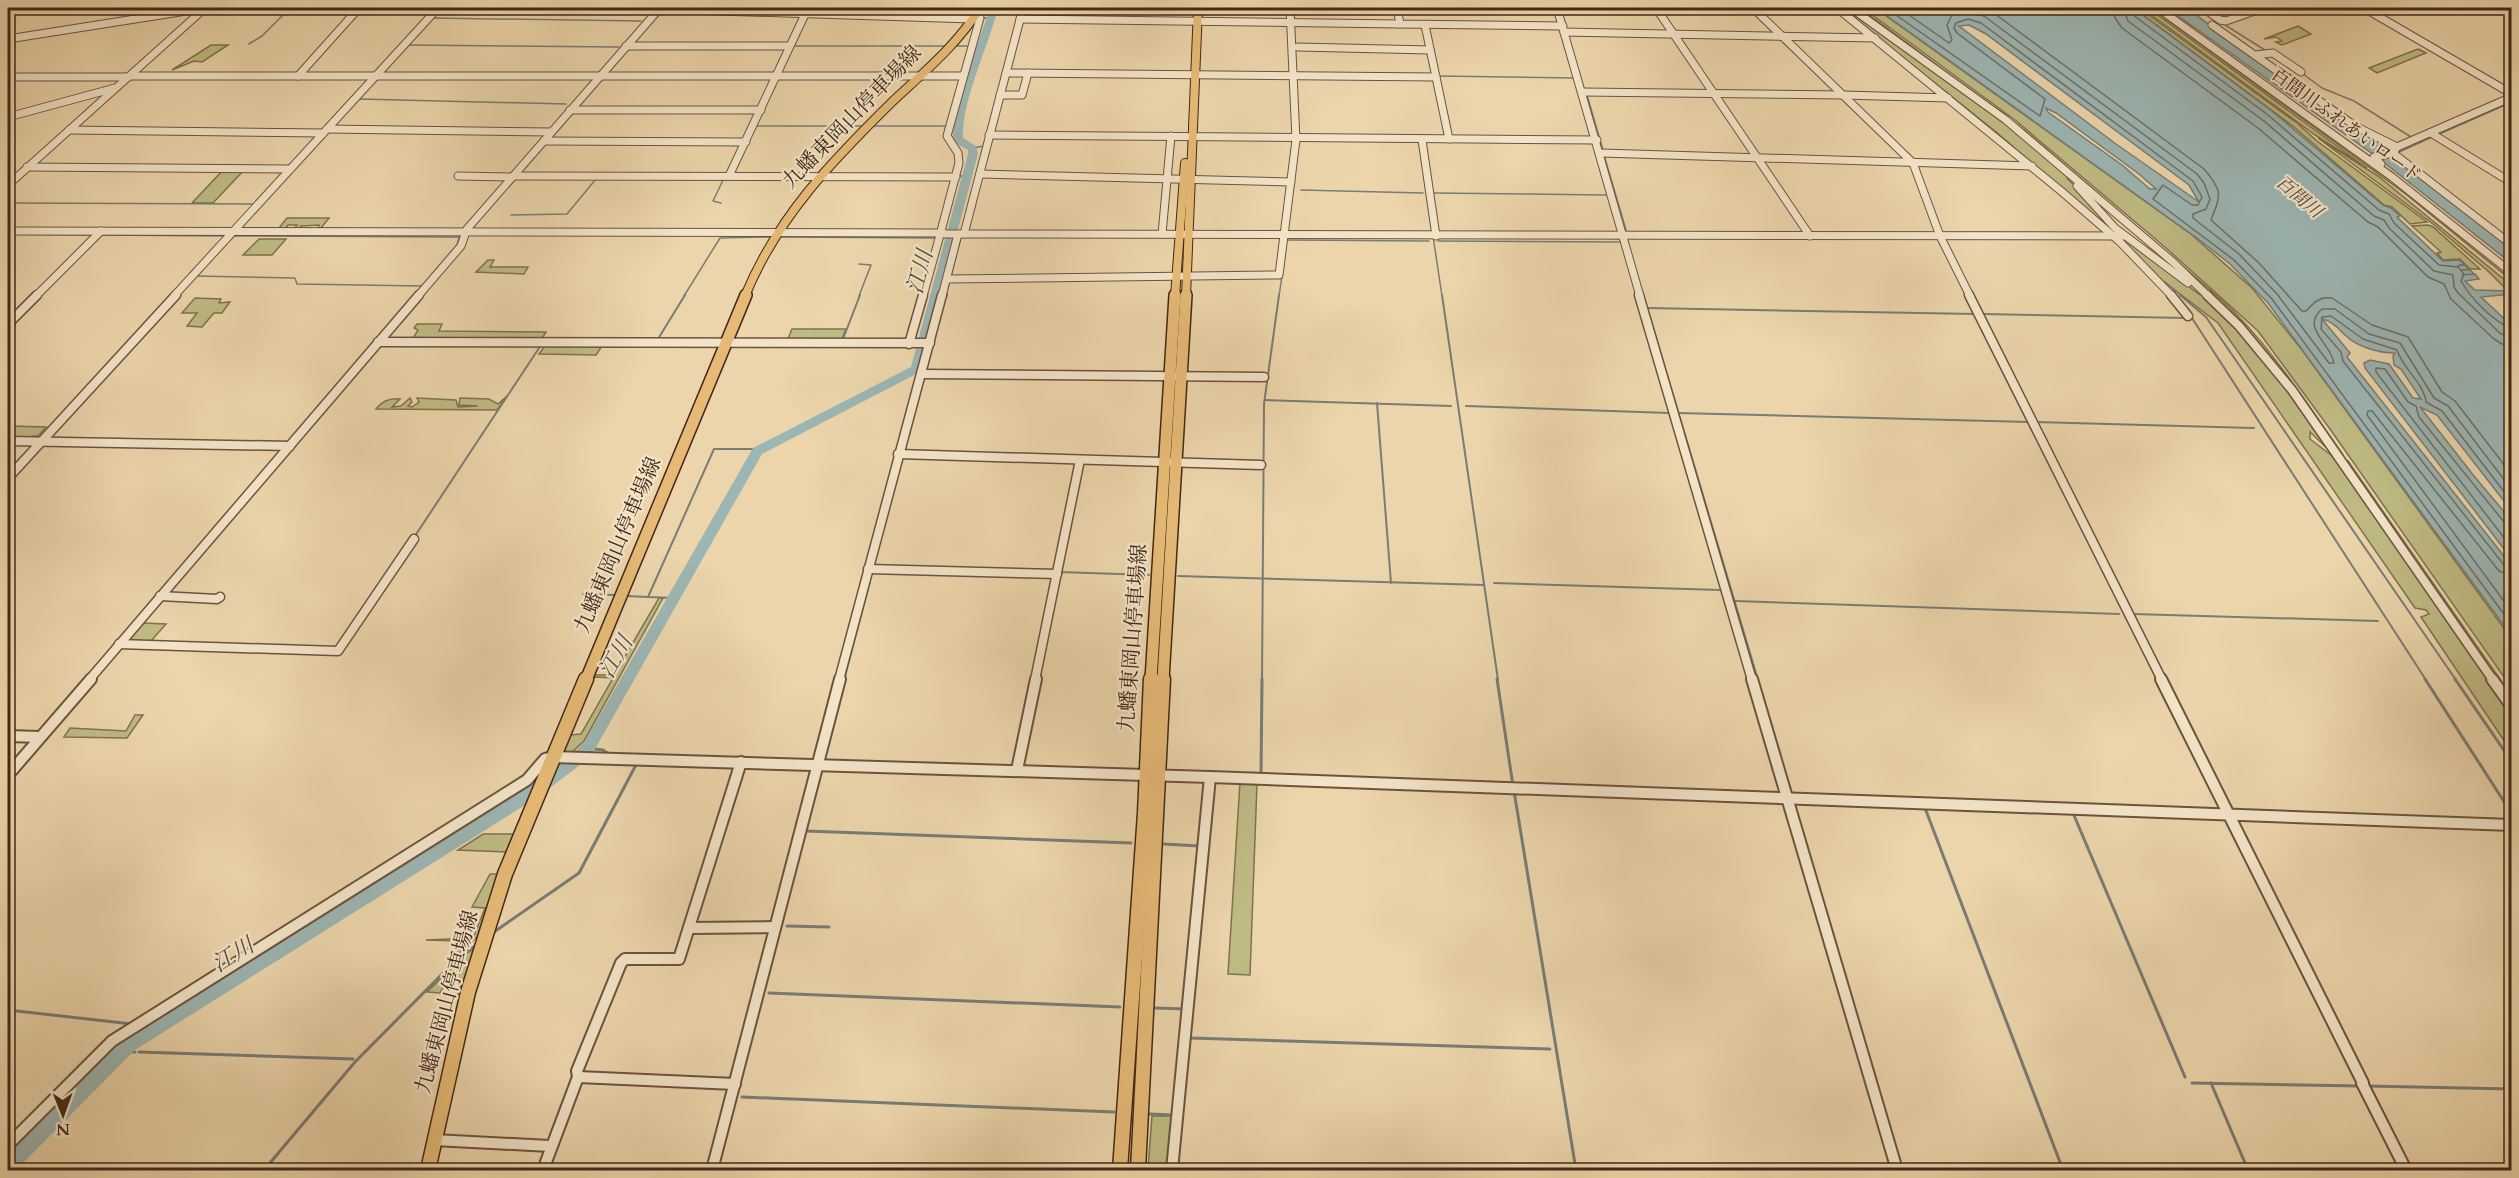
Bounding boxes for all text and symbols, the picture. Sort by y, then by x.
street label: 九蟠東岡山停車場線 [776,39,928,195]
street label: 百間川ふれあいロード [2266,62,2426,188]
water label: 百間川 [2270,170,2329,225]
water label: 江川 [900,245,941,297]
street label: 九蟠東岡山停車場線 [568,452,668,638]
street label: 九蟠東岡山停車場線 [1112,543,1154,733]
water label: 江川 [592,629,641,684]
street label: 九蟠東岡山停車場線 [409,907,485,1097]
water label: 江川 [206,930,261,979]
north arrow [33,1085,93,1145]
text: N [56,1118,70,1140]

